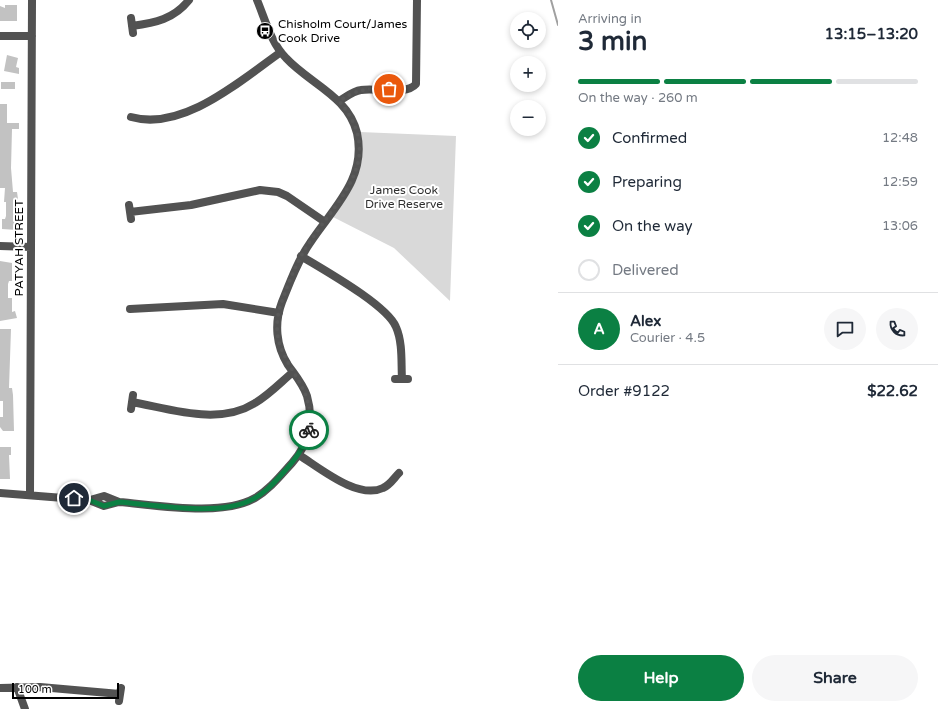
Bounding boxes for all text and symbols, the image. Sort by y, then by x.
text: Arriving in [578,11,642,27]
map controls [510,12,546,136]
button: locate [510,12,546,48]
place label: Chisholm Court/James Cook Drive [278,17,408,45]
bus stop icon: Chisholm Court/James Cook Drive [255,21,275,41]
text: 13:15–13:20 [825,25,918,43]
text: 3 min [578,26,647,57]
button: + [510,56,546,92]
pin [372,72,406,106]
icon: bag [378,78,400,100]
text: On the way · 260 m [578,90,698,106]
button: − [510,100,546,136]
icon: check [578,127,600,149]
text: Confirmed [612,129,687,147]
text: 12:48 [882,130,918,146]
icon: check [578,171,600,193]
text: Preparing [612,173,682,191]
text: 12:59 [882,174,918,190]
park label: James Cook Drive Reserve [365,183,443,211]
street label: PATYAH STREET [12,199,26,297]
icon: check [578,215,600,237]
text: On the way [612,217,692,235]
text: 13:06 [882,218,918,234]
text: Delivered [612,261,679,279]
button: chat [824,308,866,350]
button: phone [876,308,918,350]
text: Alex [630,312,661,330]
text: A [593,320,605,338]
text: Courier · 4.5 [630,330,705,346]
text: Order #9122 [578,382,670,400]
text: $22.62 [867,382,918,400]
courier [289,410,329,450]
icon: bike [298,419,320,441]
pin [57,481,91,515]
icon: home [63,487,85,509]
button: Help [578,655,744,701]
button: Share [752,655,918,701]
scale bar [12,681,119,700]
text: 100 m [18,683,52,696]

